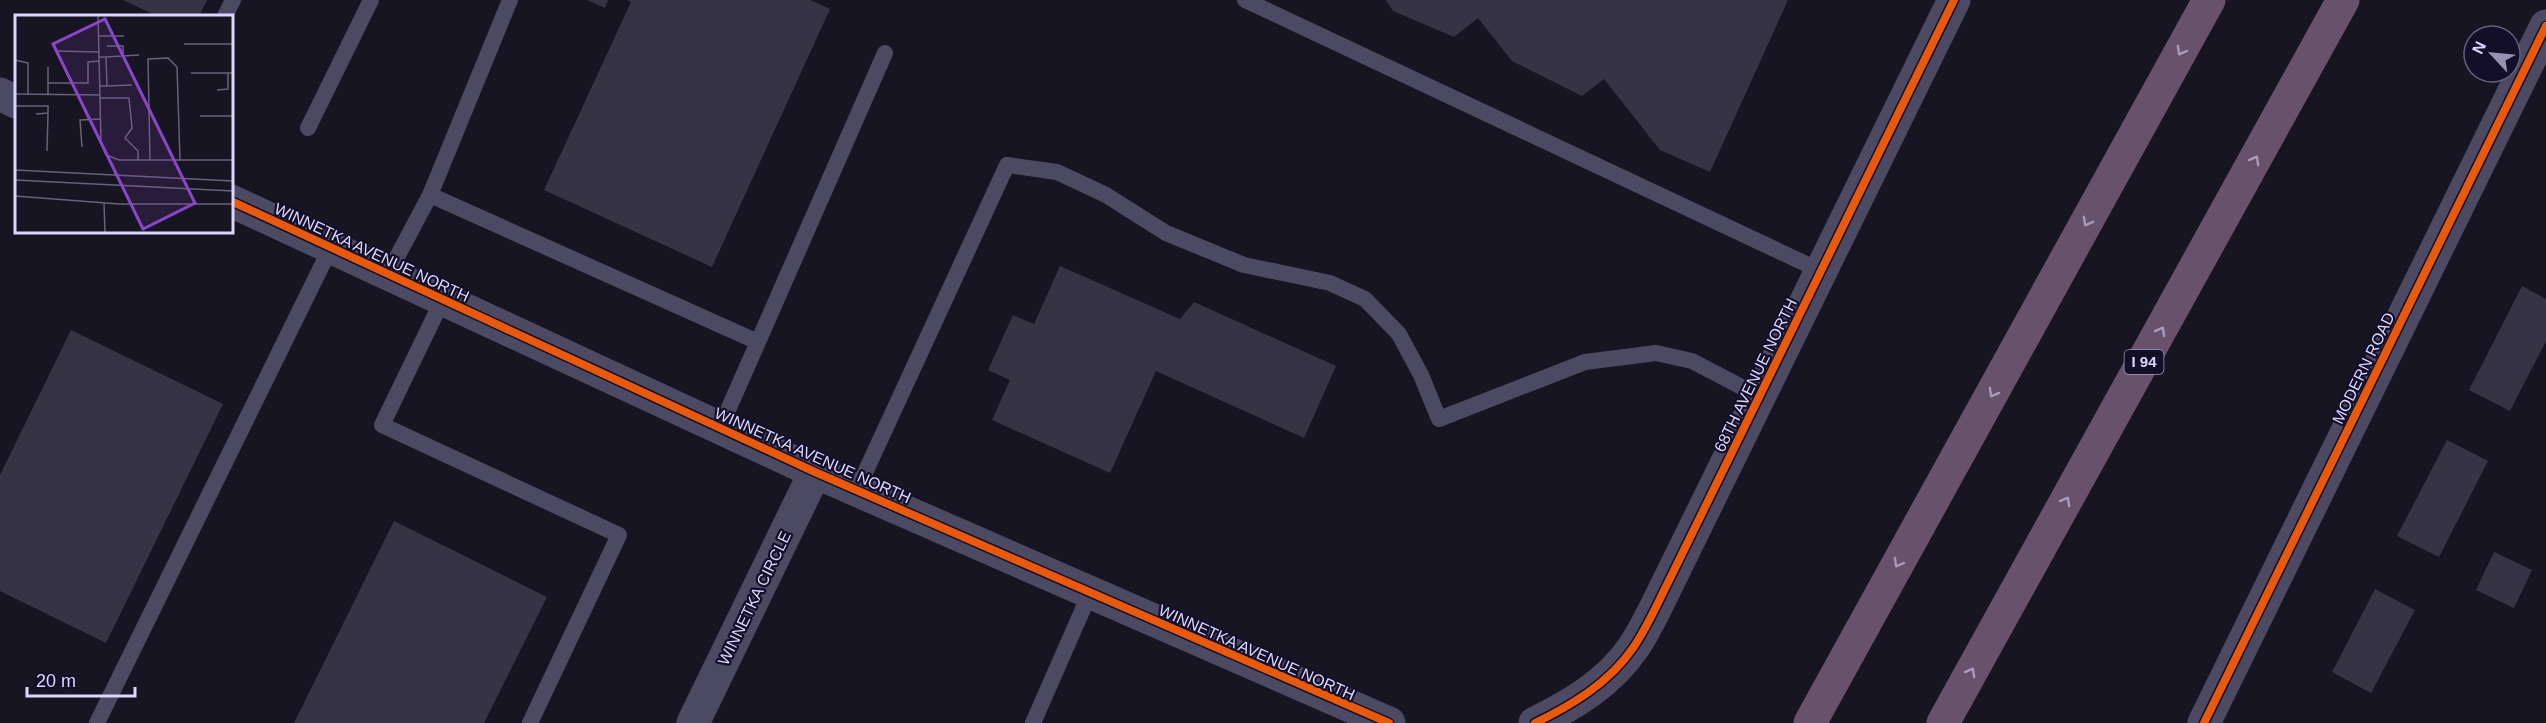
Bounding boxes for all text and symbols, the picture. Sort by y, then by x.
inset map [15,15,232,232]
north arrow [2462,24,2522,84]
text: N [2469,39,2489,57]
one-way arrow [2177,45,2188,56]
one-way arrow [2248,156,2259,167]
street label: WINNETKA AVENUE NORTH [272,200,472,305]
one-way arrow [2083,216,2094,226]
street label: 68TH AVENUE NORTH [1711,296,1800,455]
street label: MODERN ROAD [2329,310,2398,427]
one-way arrow [2154,327,2165,337]
road number: I 94 [2124,350,2164,374]
one-way arrow [1989,386,2000,397]
street label: WINNETKA AVENUE NORTH [712,404,913,506]
one-way arrow [2059,497,2070,508]
street label: WINNETKA CIRCLE [715,529,794,668]
one-way arrow [1894,557,1905,568]
street label: WINNETKA AVENUE NORTH [1156,601,1357,703]
scale bar [27,660,135,698]
one-way arrow [1964,668,1976,678]
text: 20 m [36,671,76,691]

